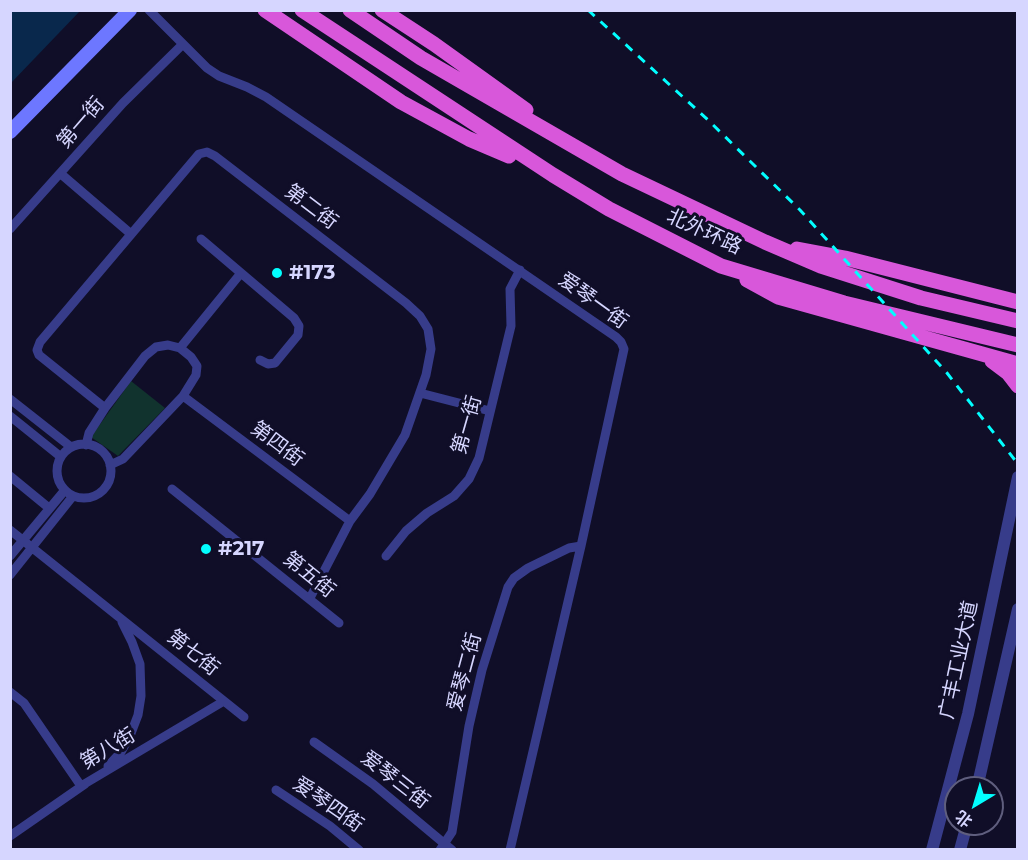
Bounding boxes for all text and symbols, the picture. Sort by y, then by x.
street label: 第一街 [52,92,110,154]
street label: 第二街 [280,179,342,235]
street label: 北外环路 [663,204,745,260]
place label: #173 [289,261,335,285]
marker: #173 [270,266,284,280]
street label: 爱琴一街 [554,268,632,334]
street label: 第一街 [447,393,487,457]
street label: 第四街 [246,416,308,472]
place label: #217 [218,537,264,561]
marker: #217 [199,542,213,556]
street label: 第五街 [278,547,340,603]
street label: 广丰工业大道 [935,599,983,721]
street label: 第七街 [162,625,224,681]
street label: 爱琴二街 [443,630,487,714]
street label: 第八街 [76,723,140,775]
street label: 爱琴三街 [356,746,434,814]
street label: 爱琴四街 [288,772,368,838]
north arrow [944,776,1004,836]
text: 北 [952,807,976,831]

